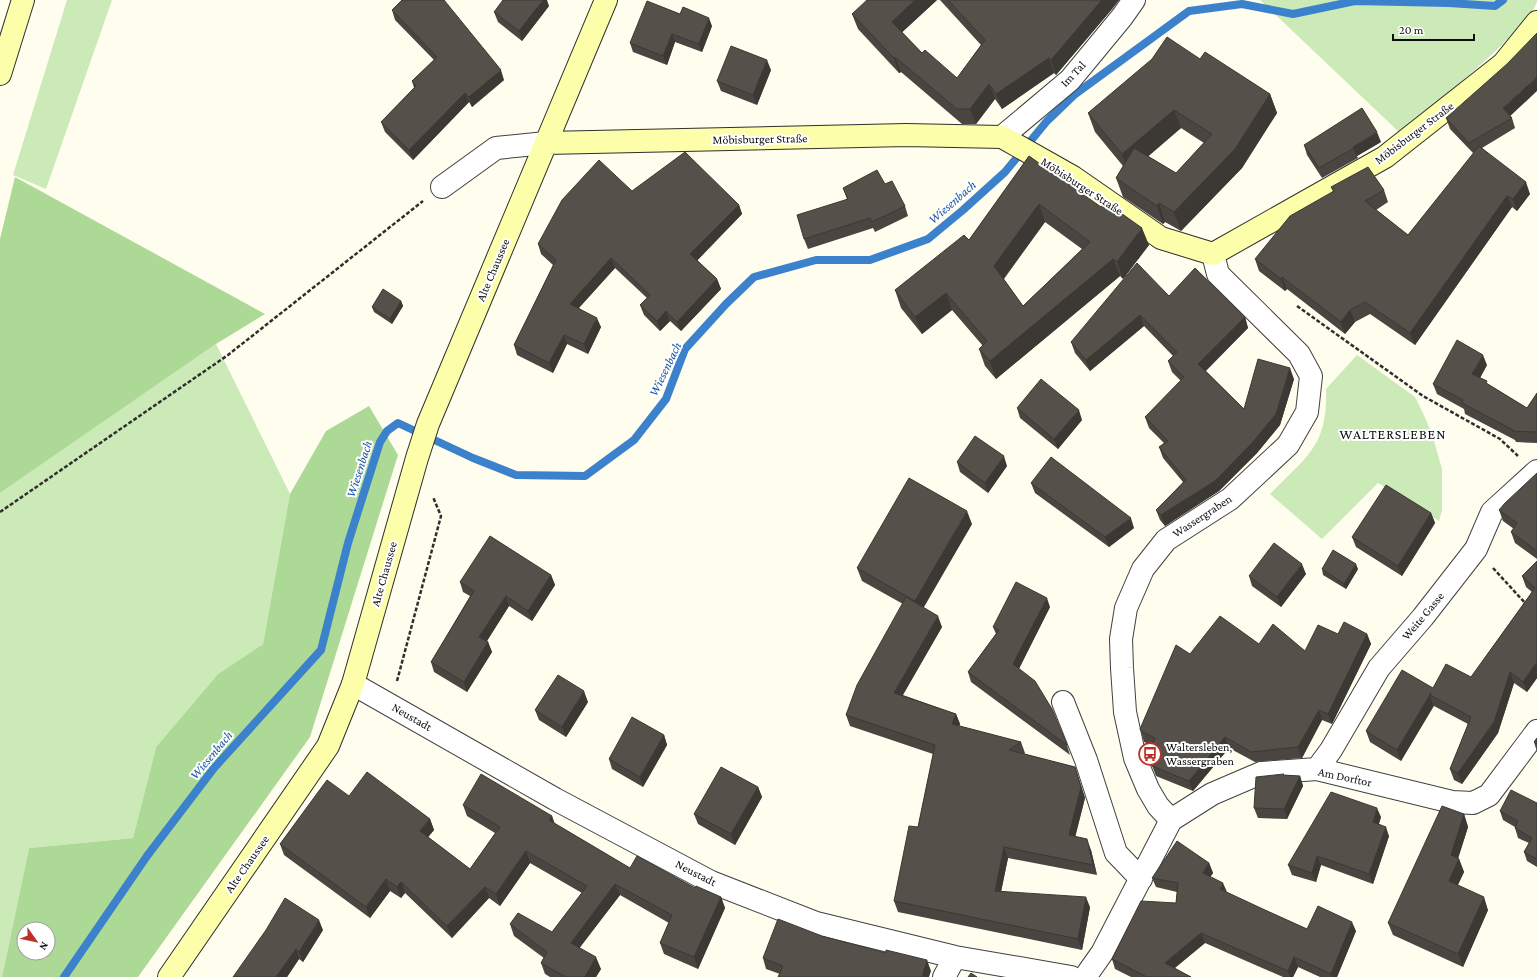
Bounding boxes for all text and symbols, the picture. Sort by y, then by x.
scale bar [1393,16,1474,42]
text: 20 m [1399,23,1424,37]
street label: Im Tal [1058,58,1088,90]
street label: Möbisburger Straße [1372,99,1456,167]
street label: Möbisburger Straße [712,131,808,147]
street label: Möbisburger Straße [1038,154,1126,218]
water label: Wiesenbach [925,177,979,227]
street label: Alte Chaussee [474,237,512,303]
water label: Wiesenbach [645,339,685,399]
district label: WALTERSLEBEN [1340,426,1446,442]
water label: Wiesenbach [343,439,375,499]
street label: Wassergraben [1170,491,1235,540]
street label: Alte Chaussee [368,540,400,608]
street label: Weite Gasse [1399,589,1447,643]
street label: Neustadt [389,700,435,735]
water label: Wiesenbach [186,728,236,782]
place label: Waltersleben, Wassergraben [1166,740,1235,768]
bus stop icon: Waltersleben, Wassergraben [1137,741,1163,767]
street label: Am Dorftor [1317,764,1374,790]
street label: Alte Chaussee [222,833,272,895]
street label: Neustadt [673,857,720,890]
north arrow [16,921,56,961]
text: N [37,940,51,953]

